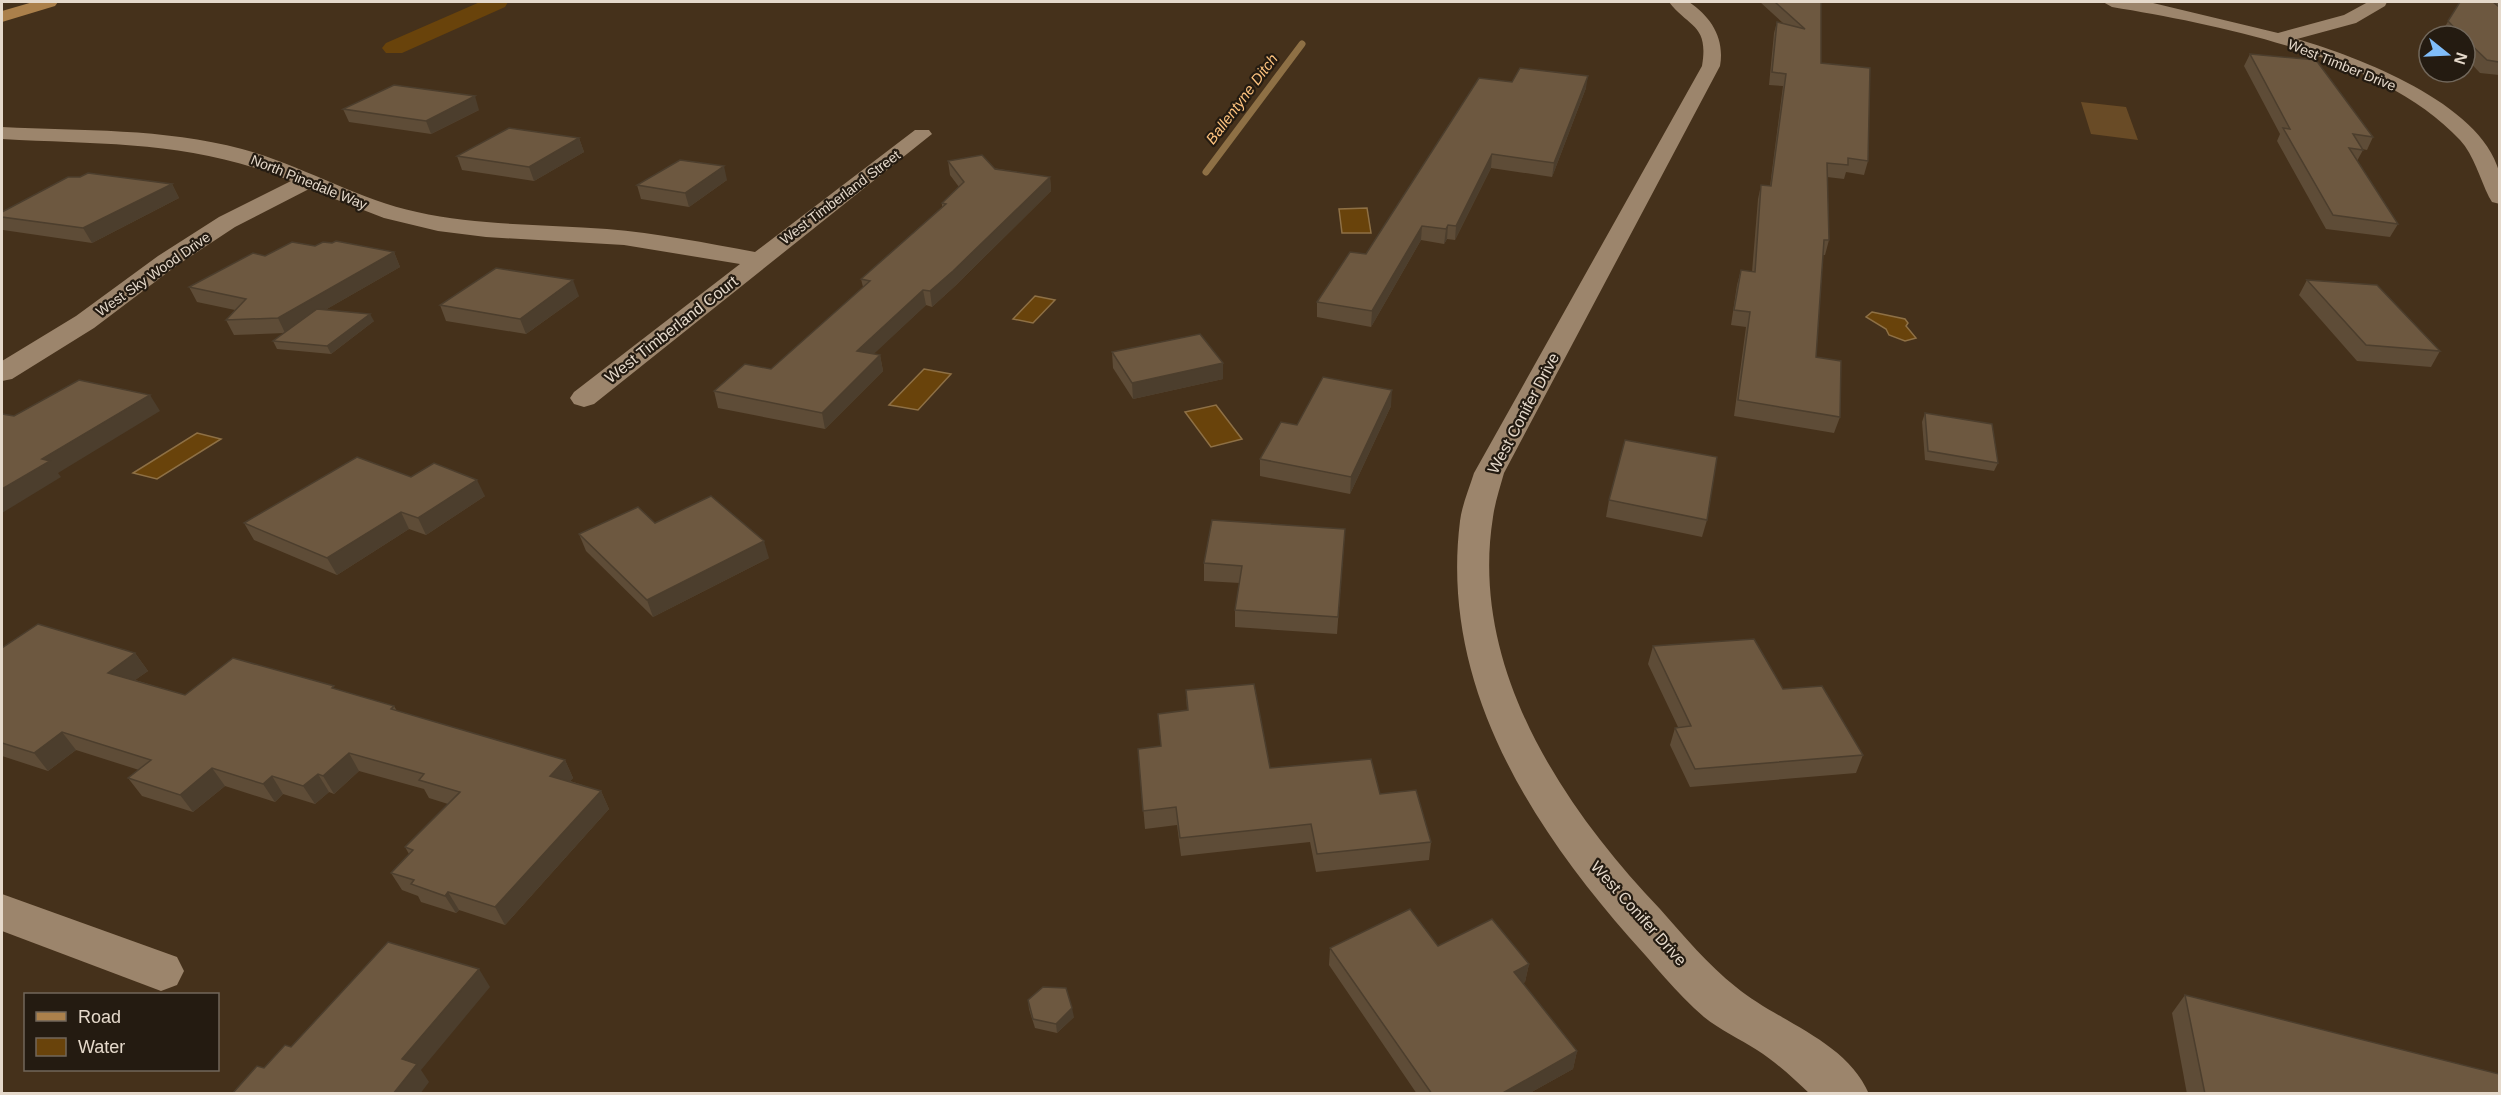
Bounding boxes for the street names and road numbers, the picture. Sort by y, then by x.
street label: West Timber Drive [2286,36,2398,94]
street label: West Timberland Street [777,147,903,247]
street label: North Pinedale Way [249,151,369,213]
street label: West Sky Wood Drive [93,228,213,319]
street label: West Timberland Court [602,272,741,386]
street label: West Conifer Drive [1484,350,1562,476]
street label: West Conifer Drive [1587,858,1690,969]

